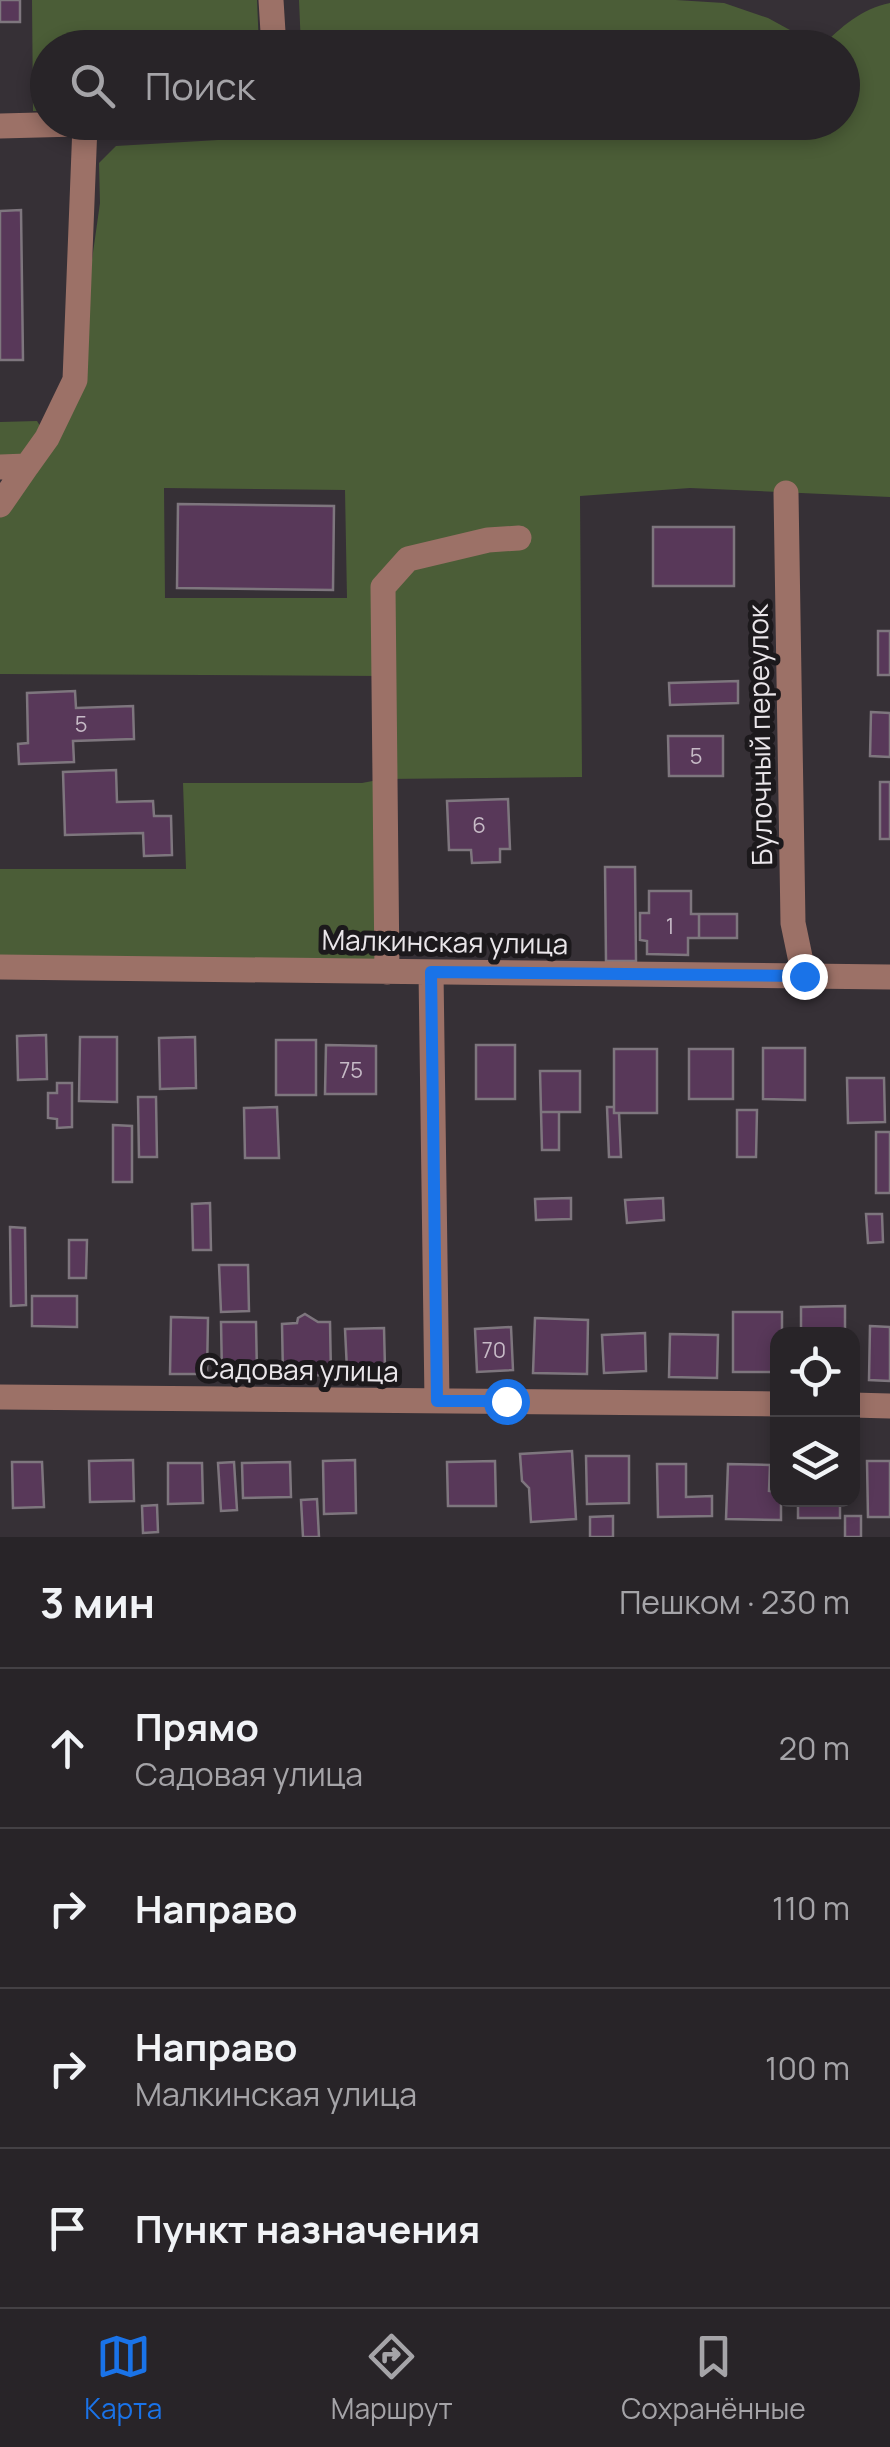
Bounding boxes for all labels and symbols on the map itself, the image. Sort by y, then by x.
street label: Булочный переулок [738,603,780,866]
house number: 5 [75,709,87,739]
house number: 5 [690,741,702,771]
house number: 6 [472,810,486,840]
house number: 1 [666,911,674,941]
street label: Малкинская улица [321,920,569,962]
route end [782,954,828,1000]
house number: 75 [339,1055,363,1085]
house number: 70 [482,1335,506,1365]
street label: Садовая улица [199,1348,399,1390]
route start [484,1379,530,1425]

